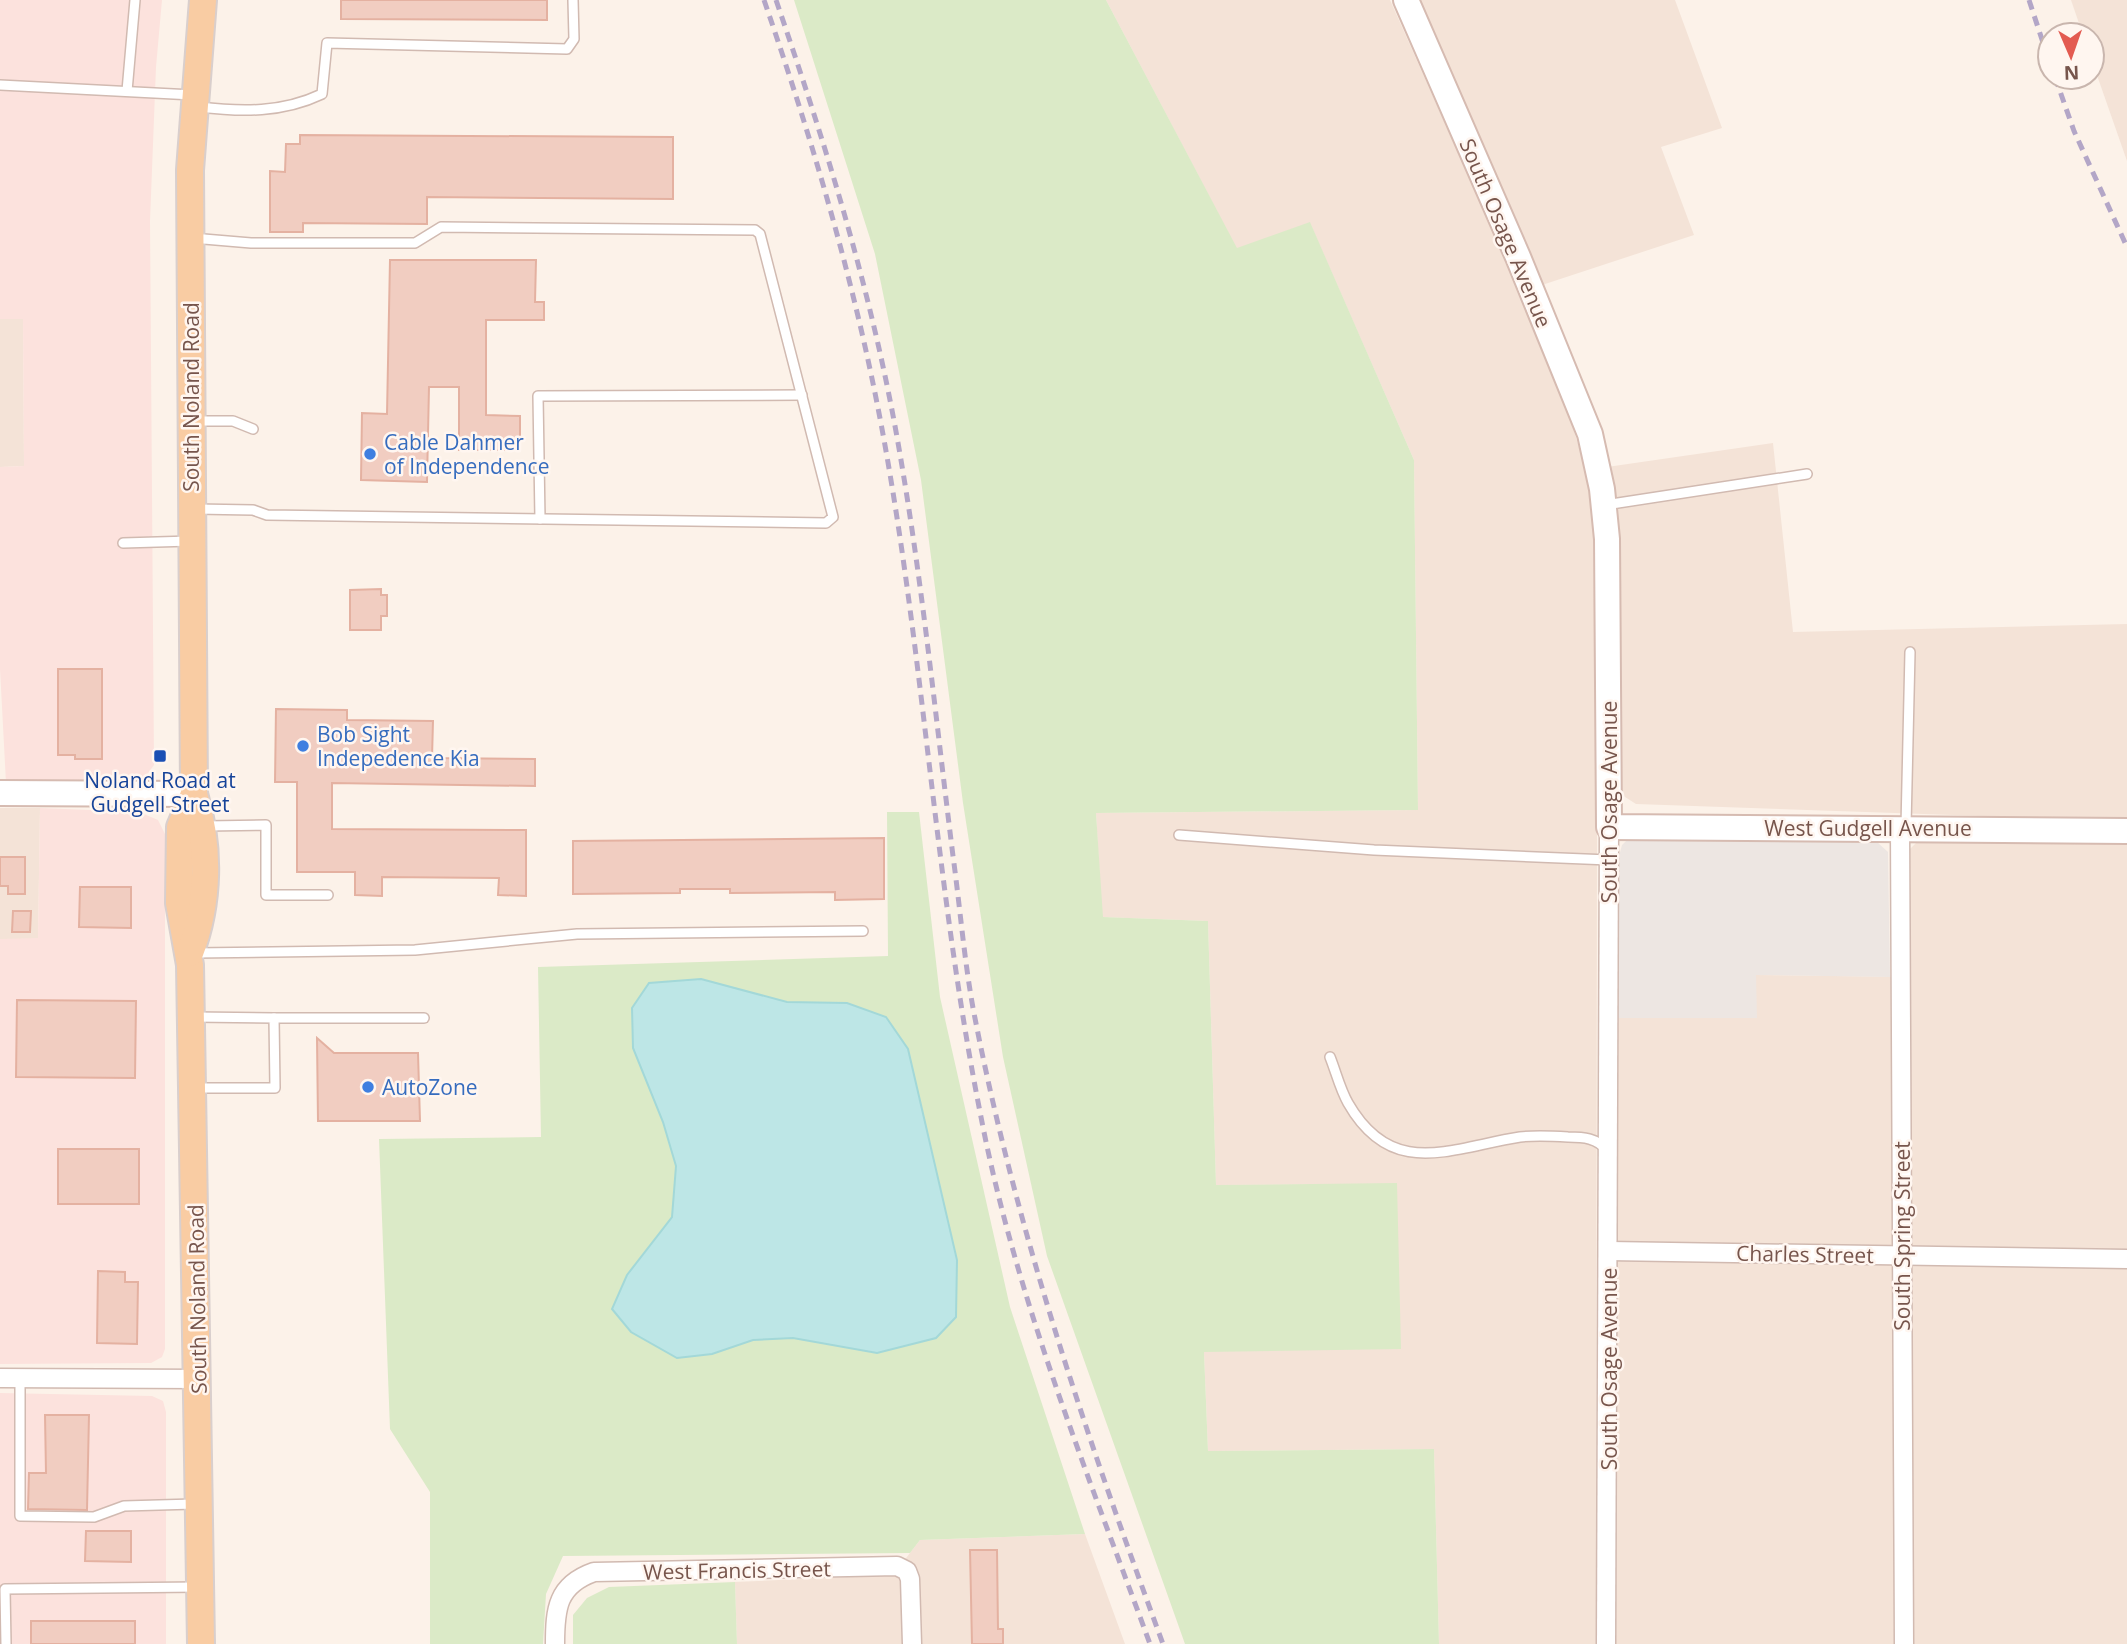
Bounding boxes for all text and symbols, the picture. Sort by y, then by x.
north arrow [2036,21,2106,91]
text: N [2063,60,2080,86]
street label: South Osage Avenue [1454,134,1558,332]
street label: South Noland Road [177,302,205,492]
place label: Cable Dahmer of Independence [384,428,549,480]
marker: Cable Dahmer of Independence [362,446,378,462]
street label: South Osage Avenue [1595,701,1623,903]
place label: Bob Sight Indepedence Kia [317,720,480,772]
marker: Bob Sight Indepedence Kia [295,738,311,754]
marker: Noland Road at Gudgell Street [152,748,168,764]
place label: Noland Road at Gudgell Street [84,766,236,818]
street label: West Gudgell Avenue [1764,814,1972,842]
place label: AutoZone [382,1073,478,1101]
marker: AutoZone [360,1079,376,1095]
street label: South Spring Street [1888,1141,1916,1331]
street label: South Noland Road [181,1204,213,1394]
street label: Charles Street [1736,1239,1874,1269]
street label: South Osage Avenue [1595,1268,1623,1470]
street label: West Francis Street [643,1554,831,1586]

